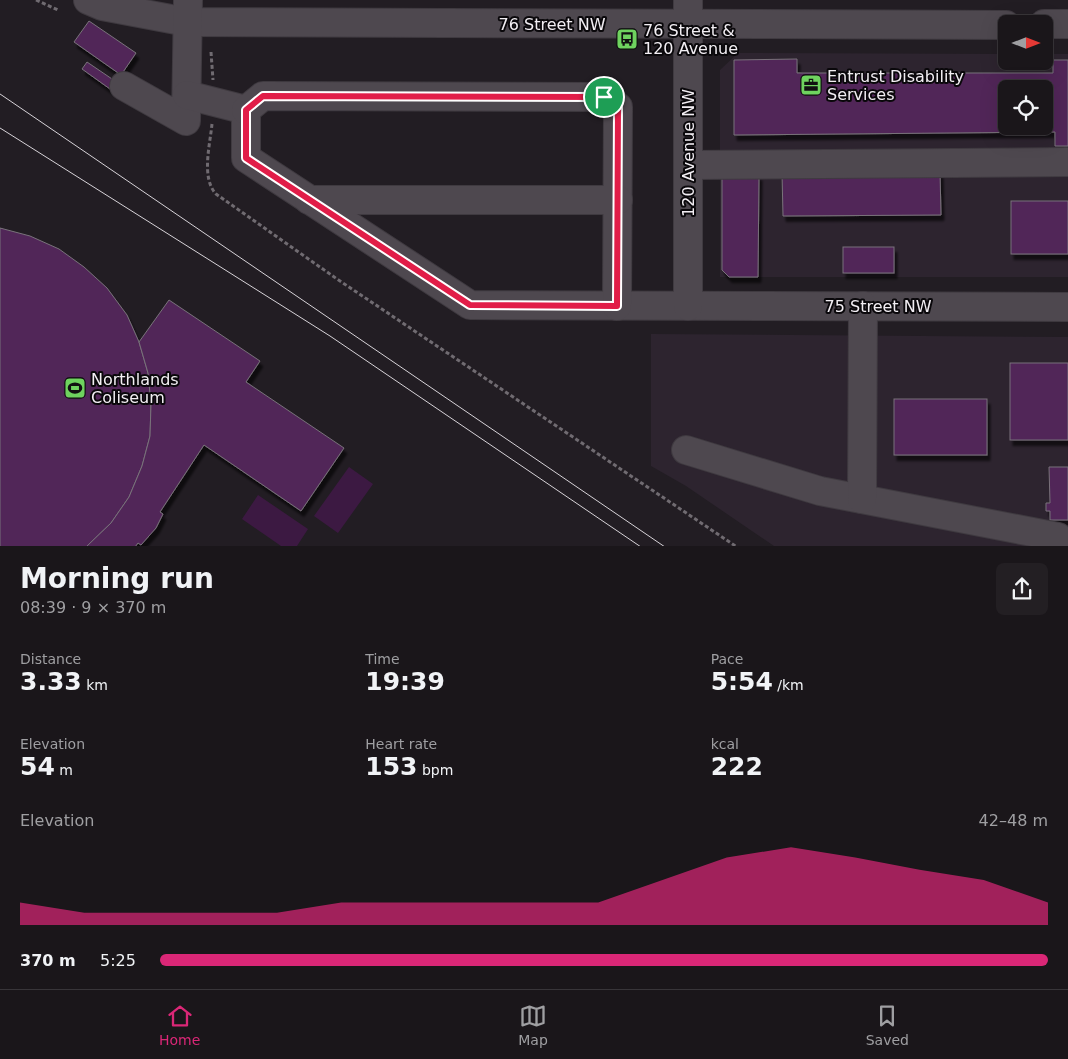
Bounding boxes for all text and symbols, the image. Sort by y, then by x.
street label: 76 Street NW [499,15,606,34]
north arrow [998,15,1052,70]
map controls [998,15,1053,135]
place label: 76 Street & 120 Avenue [643,21,738,58]
bus stop icon: 76 Street & 120 Avenue [615,27,639,51]
place label: Entrust Disability Services [827,67,964,104]
office icon: Entrust Disability Services [799,73,823,97]
pin [583,76,625,118]
button: locate [998,80,1053,135]
icon: arrive [590,83,618,111]
street label: 120 Avenue NW [679,89,698,217]
street label: 75 Street NW [825,297,932,316]
place label: Northlands Coliseum [91,370,179,407]
sports icon: Northlands Coliseum [63,376,87,400]
text: Morning run [20,562,214,595]
button: share [996,563,1048,615]
text: 08:39 · 9 × 370 m [20,598,166,617]
text: Distance [20,651,81,667]
text: Time [365,651,400,667]
text: Pace [711,651,743,667]
text: 3.33 [20,667,82,696]
text: 19:39 [365,667,445,696]
text: 5:54 [711,667,773,696]
text: km [82,677,108,693]
text: /km [773,677,804,693]
text: Elevation [20,736,85,752]
text: Heart rate [365,736,437,752]
text: kcal [711,736,739,752]
text: 54 [20,752,55,781]
text: 153 [365,752,418,781]
text: 222 [711,752,763,781]
text: m [55,762,73,778]
text: bpm [418,762,453,778]
text: Elevation [20,811,94,830]
text: 42–48 m [979,811,1048,830]
text: 370 m [20,951,76,970]
text: 5:25 [100,951,136,970]
tab: Home [159,1002,200,1048]
tab: Map [518,1002,548,1048]
tab: Saved [866,1002,909,1048]

